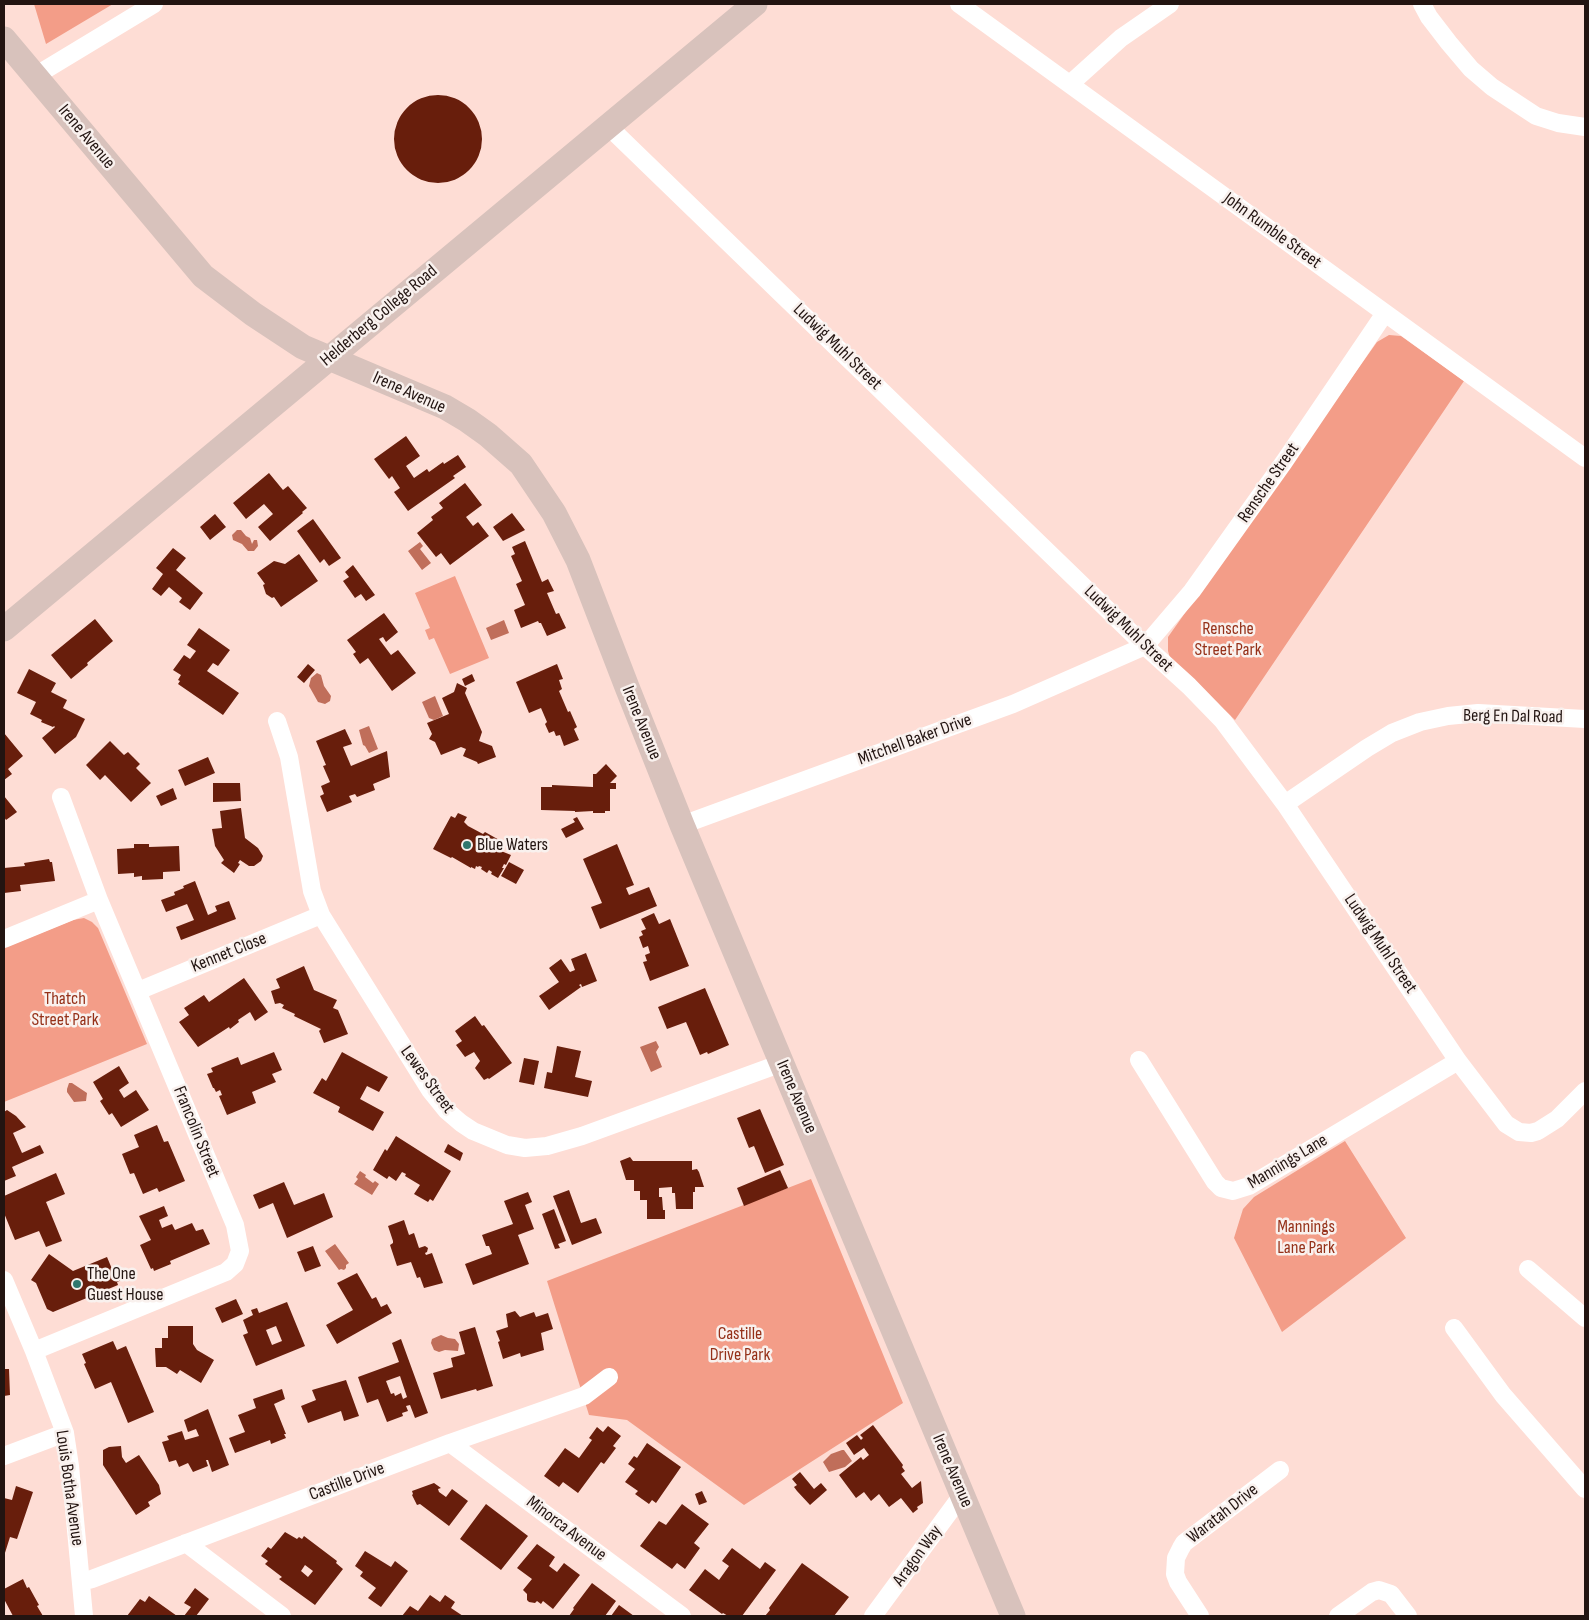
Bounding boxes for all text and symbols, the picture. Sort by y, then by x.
street label: Irene Avenue [53,100,119,174]
street label: John Rumble Street [1219,188,1325,274]
street label: Helderberg College Road [316,261,442,371]
street label: Ludwig Muhl Street [788,299,886,395]
street label: Irene Avenue [369,367,449,419]
street label: Rensche Street [1234,439,1304,527]
street label: Ludwig Muhl Street [1079,581,1177,677]
park label: Rensche Street Park [1194,618,1262,660]
street label: Irene Avenue [616,683,666,763]
street label: Berg En Dal Road [1463,705,1563,729]
street label: Mitchell Baker Drive [855,709,975,771]
place label: Blue Waters [477,834,548,856]
marker: Blue Waters [461,839,473,851]
street label: Ludwig Muhl Street [1339,890,1421,998]
street label: Kennet Close [188,928,270,978]
park label: Thatch Street Park [31,988,99,1030]
street label: Lewes Street [395,1042,459,1118]
street label: Irene Avenue [771,1057,821,1137]
street label: Francolin Street [168,1083,224,1181]
street label: Mannings Lane [1244,1130,1332,1194]
park label: Mannings Lane Park [1277,1216,1335,1258]
place label: The One Guest House [87,1263,163,1306]
marker: The One Guest House [71,1278,83,1290]
park label: Castille Drive Park [710,1323,770,1366]
street label: Louis Botha Avenue [50,1429,88,1547]
street label: Irene Avenue [927,1431,977,1511]
street label: Castille Drive [306,1458,388,1506]
street label: Waratah Drive [1183,1480,1263,1548]
street label: Minorca Avenue [522,1492,610,1566]
street label: Aragon Way [889,1521,947,1591]

